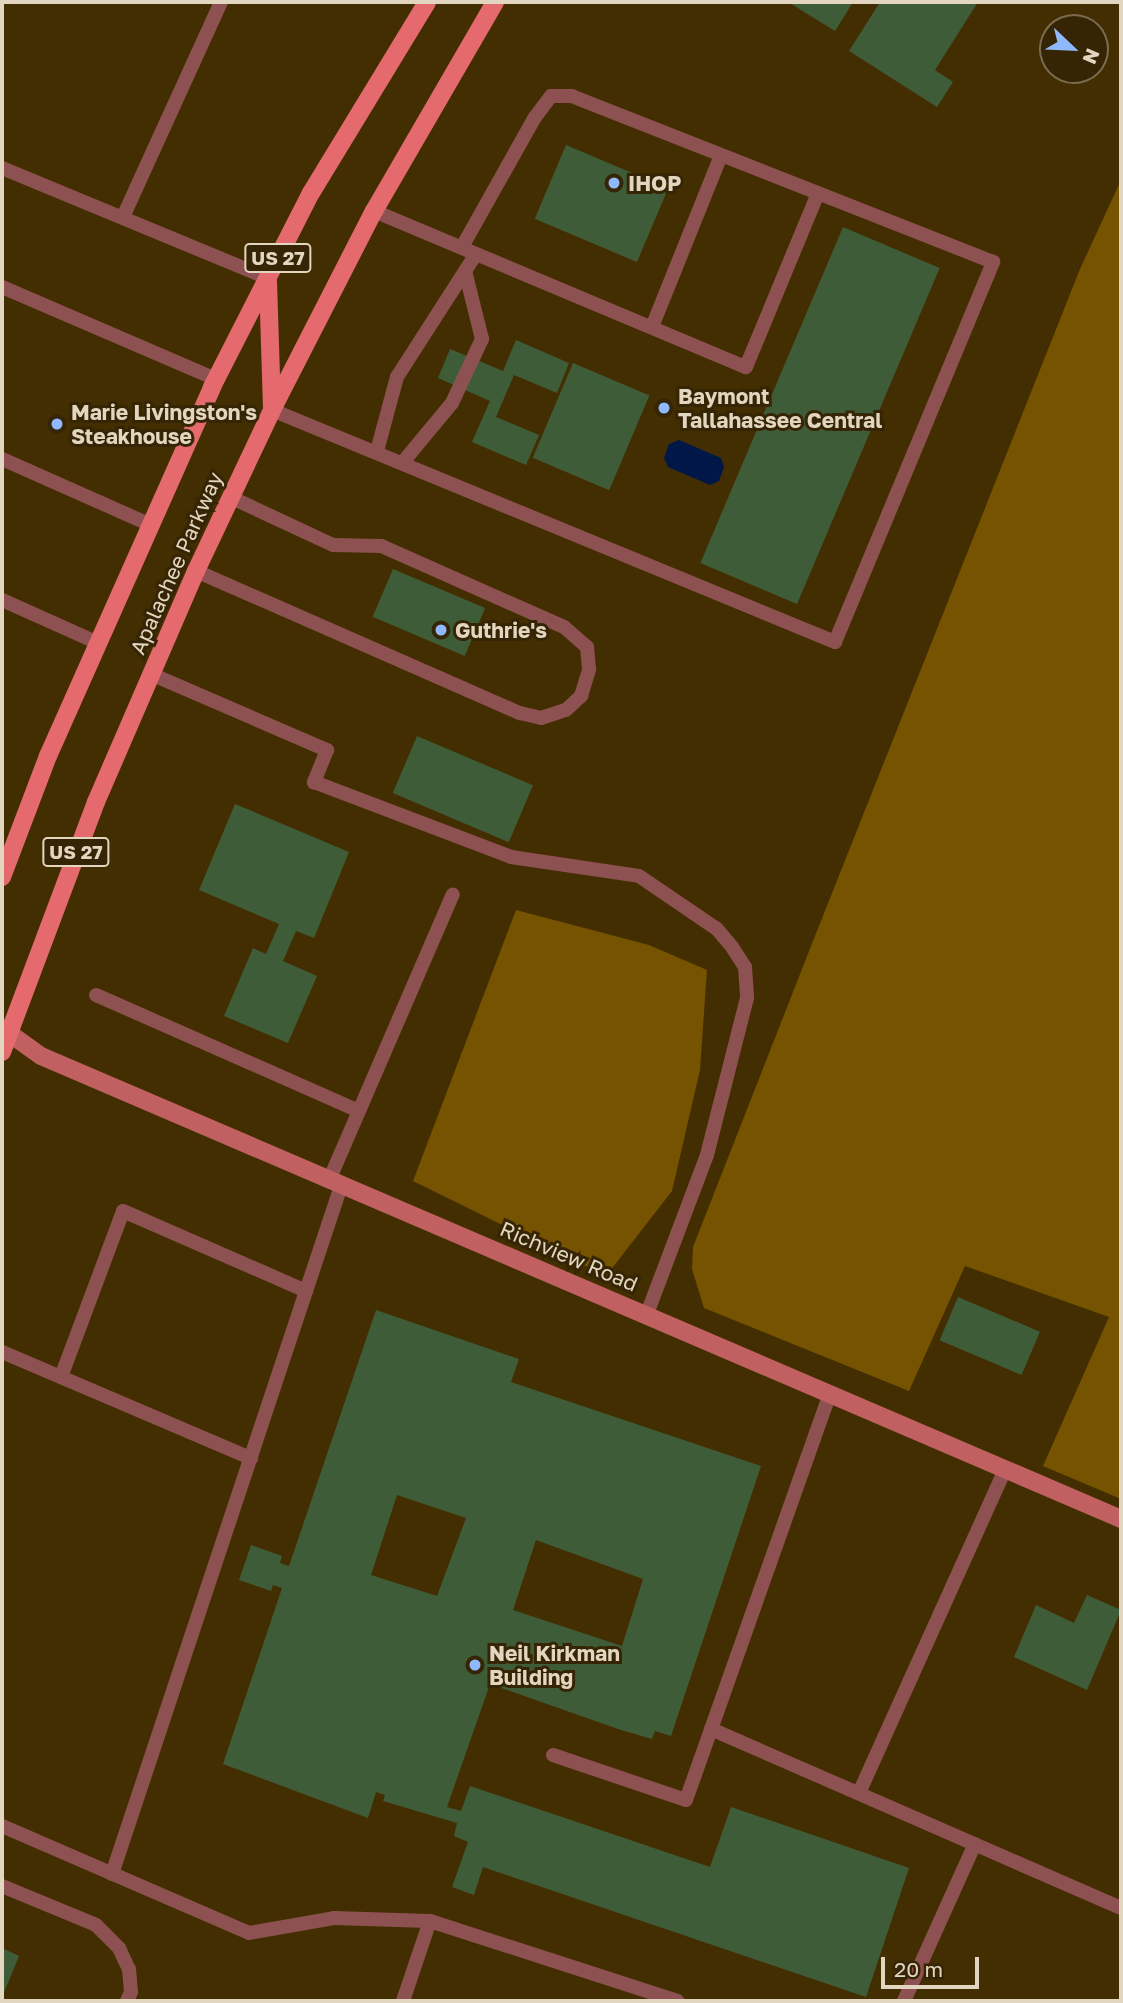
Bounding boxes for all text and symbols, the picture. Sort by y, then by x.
north arrow [1039,14,1109,84]
text: N [1079,45,1105,68]
place label: IHOP [628,170,681,196]
marker: IHOP [606,175,622,191]
road number: US 27 [243,242,313,274]
place label: Baymont Tallahassee Central [678,383,882,433]
place label: Marie Livingston's Steakhouse [71,399,257,449]
marker: Baymont Tallahassee Central [656,400,672,416]
marker: Marie Livingston's Steakhouse [49,416,65,432]
street label: Apalachee Parkway [124,468,228,658]
place label: Guthrie's [455,617,547,643]
marker: Guthrie's [433,622,449,638]
road number: US 27 [41,836,111,867]
street label: Richview Road [496,1216,642,1296]
place label: Neil Kirkman Building [489,1640,620,1690]
marker: Neil Kirkman Building [467,1657,483,1673]
scale bar [885,1944,983,1988]
text: 20 m [894,1956,943,1982]

